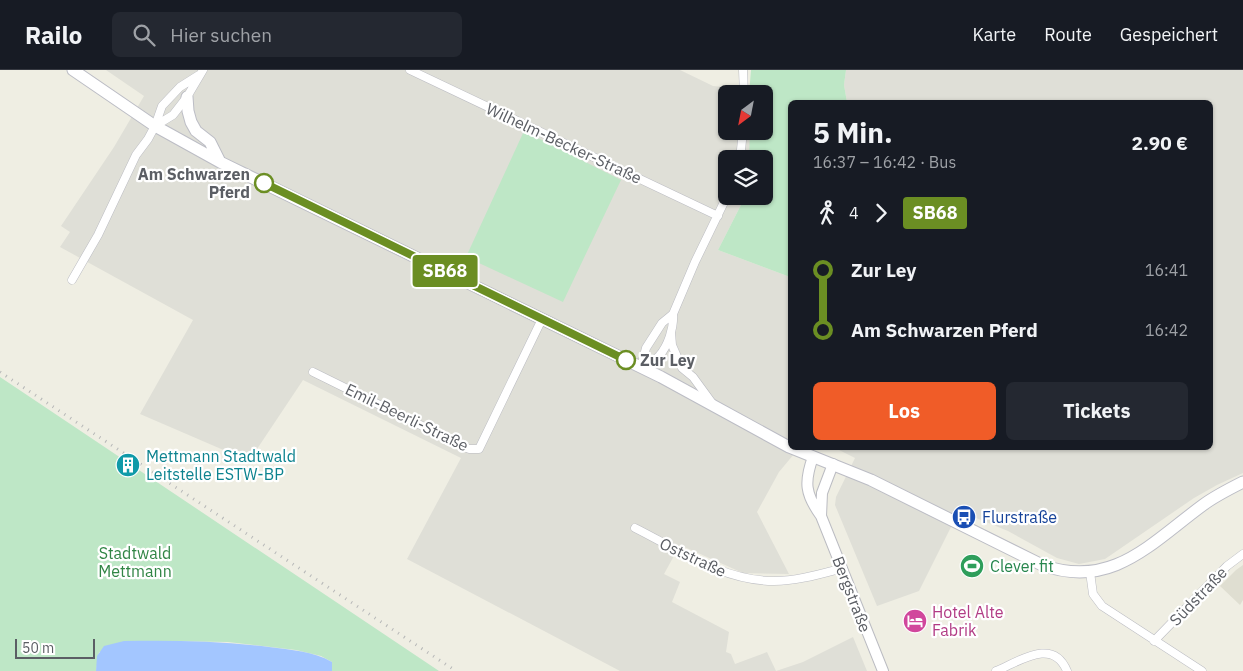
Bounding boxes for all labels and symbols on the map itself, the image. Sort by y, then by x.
north arrow [718,85,772,140]
street label: Wilhelm-Becker-Straße [483,98,645,188]
place label: Am Schwarzen Pferd [138,164,250,202]
marker: Am Schwarzen Pferd [254,173,274,193]
line badge: SB68 [410,255,480,287]
marker: Zur Ley [616,350,636,370]
place label: Zur Ley [640,350,696,370]
street label: Emil-Beerli-Straße [342,379,472,456]
place label: Mettmann Stadtwald Leitstelle ESTW-BP [146,446,296,484]
building icon: Mettmann Stadtwald Leitstelle ESTW-BP [115,452,141,478]
bus stop icon: Flurstraße [951,504,977,530]
place label: Flurstraße [982,507,1057,527]
street label: Oststraße [656,533,730,581]
park label: Stadtwald Mettmann [98,543,172,581]
street label: Bergstraße [828,553,876,635]
sports icon: Clever fit [959,553,985,579]
place label: Clever fit [990,556,1054,576]
street label: Südstraße [1165,562,1231,630]
place label: Hotel Alte Fabrik [932,602,1004,640]
hotel icon: Hotel Alte Fabrik [902,608,928,634]
scale bar [15,636,95,659]

